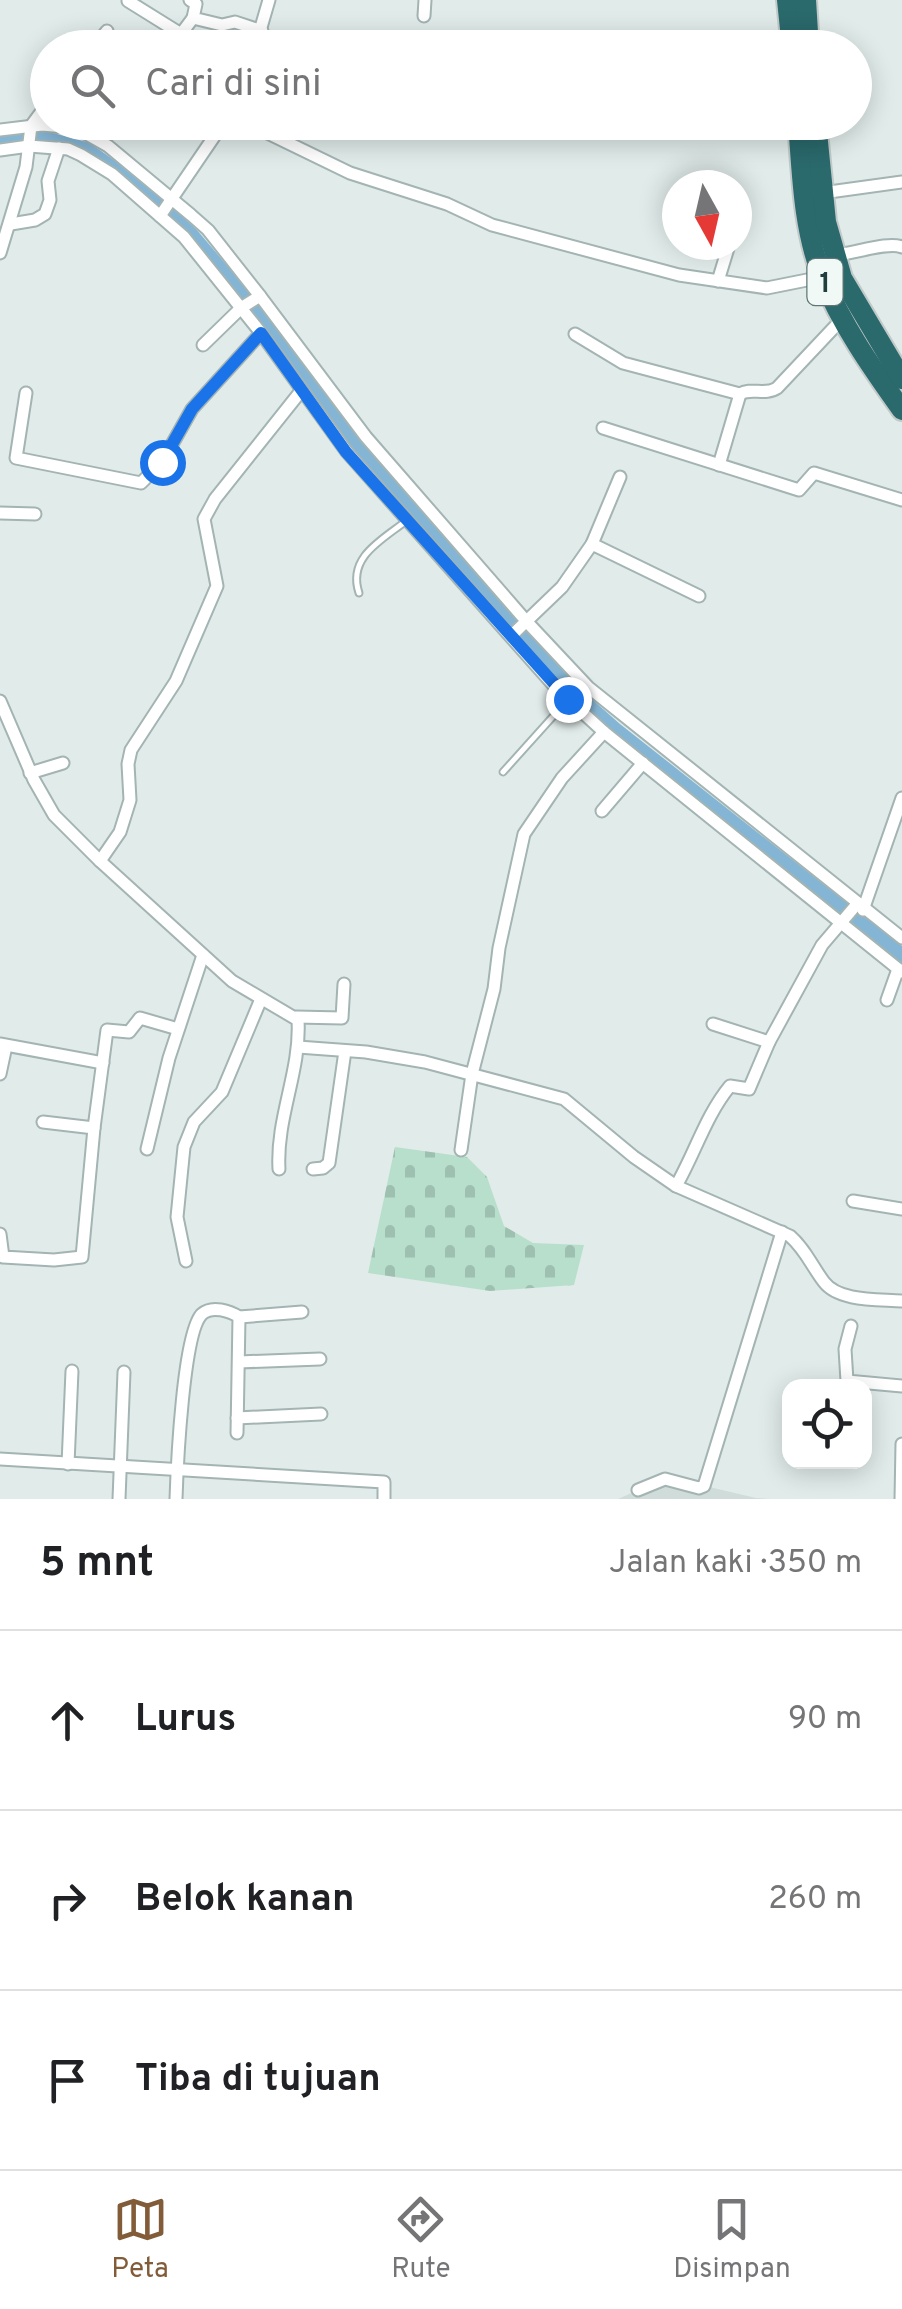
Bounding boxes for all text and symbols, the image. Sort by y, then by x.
search box [30,30,872,140]
icon: search [65,58,120,113]
text: Cari di sini [145,61,322,110]
north arrow [662,170,752,260]
road number: 1 [808,259,842,305]
route start [140,440,186,486]
route end [546,677,592,723]
map controls [782,1379,872,1469]
button: locate [782,1379,872,1469]
text: 5 mnt [40,1538,154,1591]
text: Jalan kaki · 350 m [609,1544,862,1584]
icon: ahead [40,1693,95,1748]
text: Lurus [135,1696,236,1745]
text: 90 m [788,1700,862,1740]
icon: right [40,1873,95,1928]
text: Belok kanan [135,1876,354,1925]
text: 260 m [768,1880,862,1920]
icon: arrive [40,2053,95,2108]
text: Tiba di tujuan [135,2056,381,2105]
tab: Peta [111,2192,169,2288]
tab: Rute [391,2192,451,2288]
tab: Disimpan [673,2192,791,2288]

